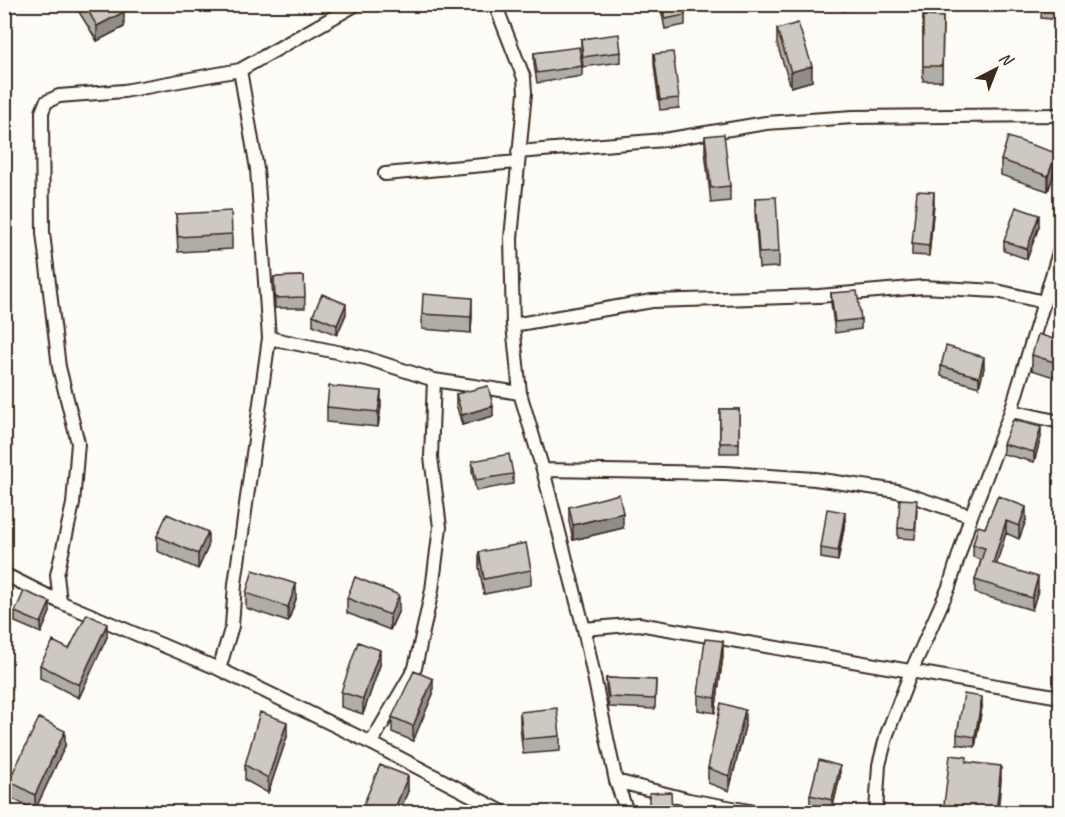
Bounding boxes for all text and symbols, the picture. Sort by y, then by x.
north arrow [966,39,1026,99]
text: N [995,48,1018,71]

